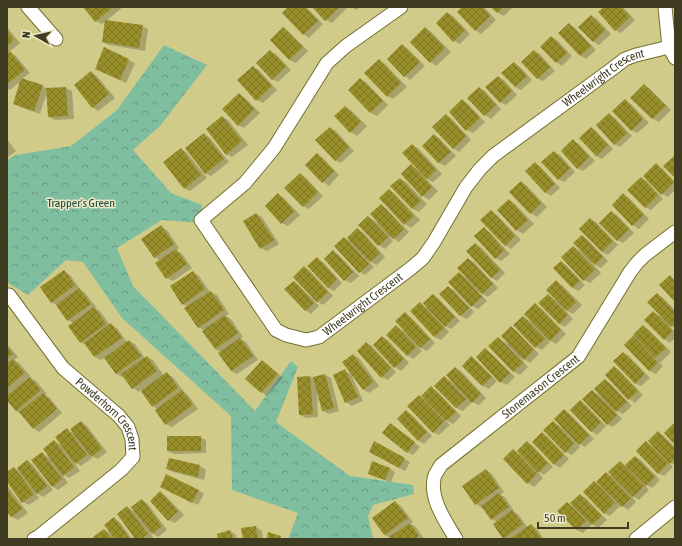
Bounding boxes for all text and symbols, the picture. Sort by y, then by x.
north arrow [16,16,56,56]
text: N [20,31,32,39]
street label: Wheelwright Crescent [560,46,646,110]
park label: Trapper's Green [47,196,115,210]
street label: Wheelwright Crescent [320,270,406,339]
street label: Stonemason Crescent [499,351,583,421]
street label: Powderhorn Crescent [73,375,140,451]
scale bar [538,504,628,530]
text: 50 m [544,511,566,525]

